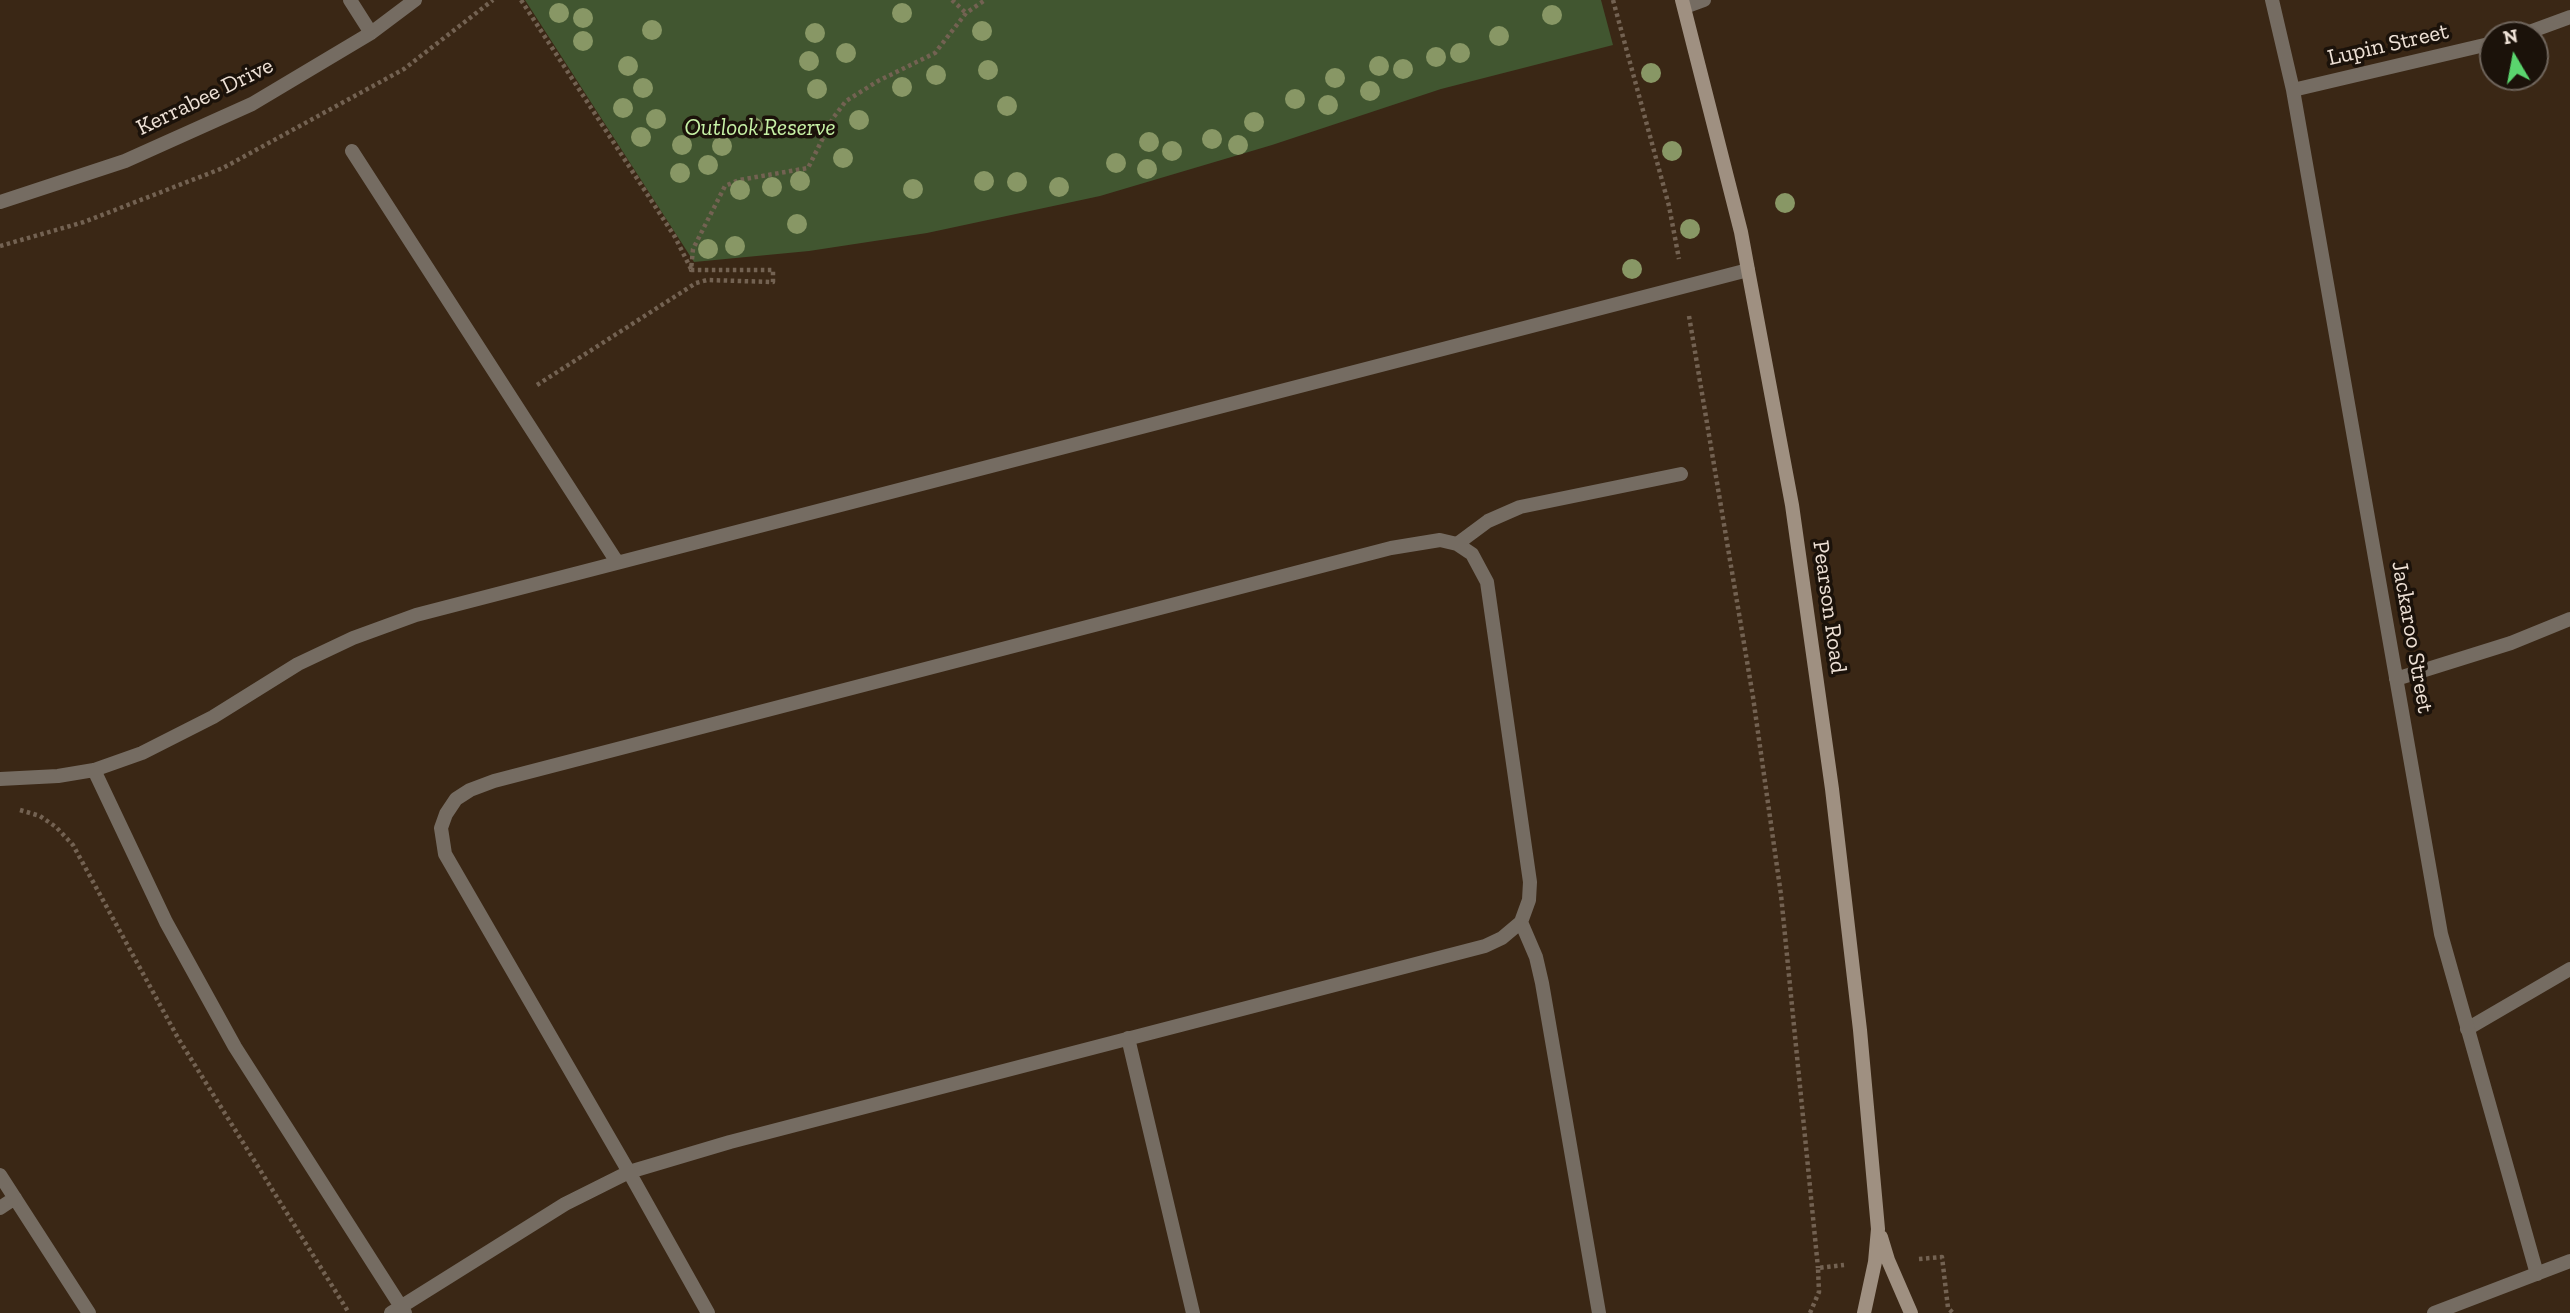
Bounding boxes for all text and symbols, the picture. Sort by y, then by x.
street label: Lupin Street [2325,18,2451,72]
north arrow [2479,21,2549,91]
text: N [2501,24,2520,49]
street label: Kerrabee Drive [132,52,278,142]
park label: Outlook Reserve [684,114,836,142]
street label: Pearson Road [1806,539,1852,675]
street label: Jackaroo Street [2385,559,2439,715]

